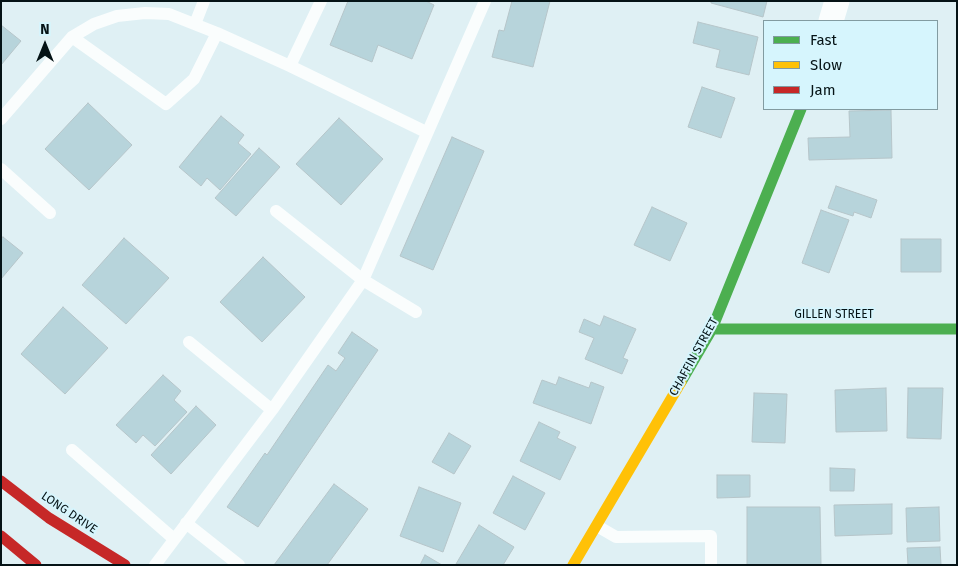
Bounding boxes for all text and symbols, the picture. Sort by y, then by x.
north arrow [20,20,70,70]
legend [763,20,938,110]
text: N [40,21,50,38]
text: Fast [810,31,837,49]
text: Slow [810,56,842,74]
text: Jam [810,81,836,99]
street label: GILLEN STREET [794,308,874,322]
street label: CHAFFIN STREET [667,315,721,399]
street label: LONG DRIVE [38,489,100,537]

